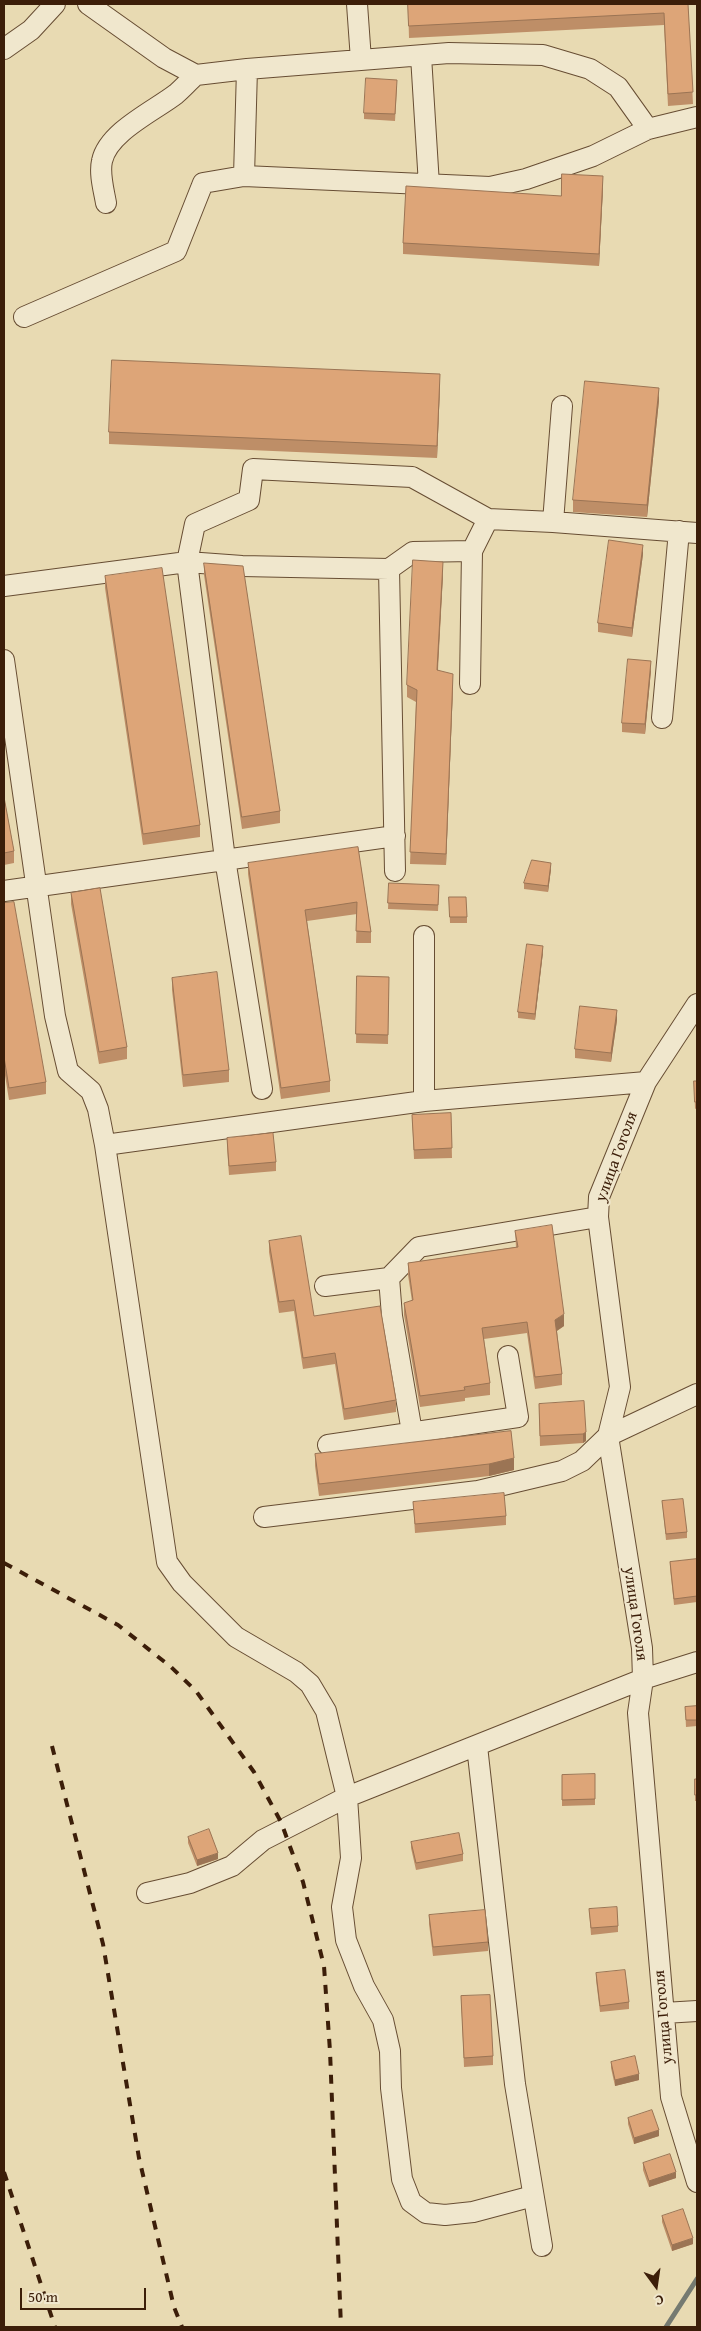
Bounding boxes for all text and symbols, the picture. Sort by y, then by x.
street label: улица Гоголя [592,1109,642,1205]
street label: улица Гоголя [619,1566,651,1662]
street label: улица Гоголя [650,1969,678,2065]
north arrow [631,2261,681,2311]
scale bar [22,2278,149,2310]
text: 50 m [28,2286,58,2307]
text: С [653,2290,666,2311]

